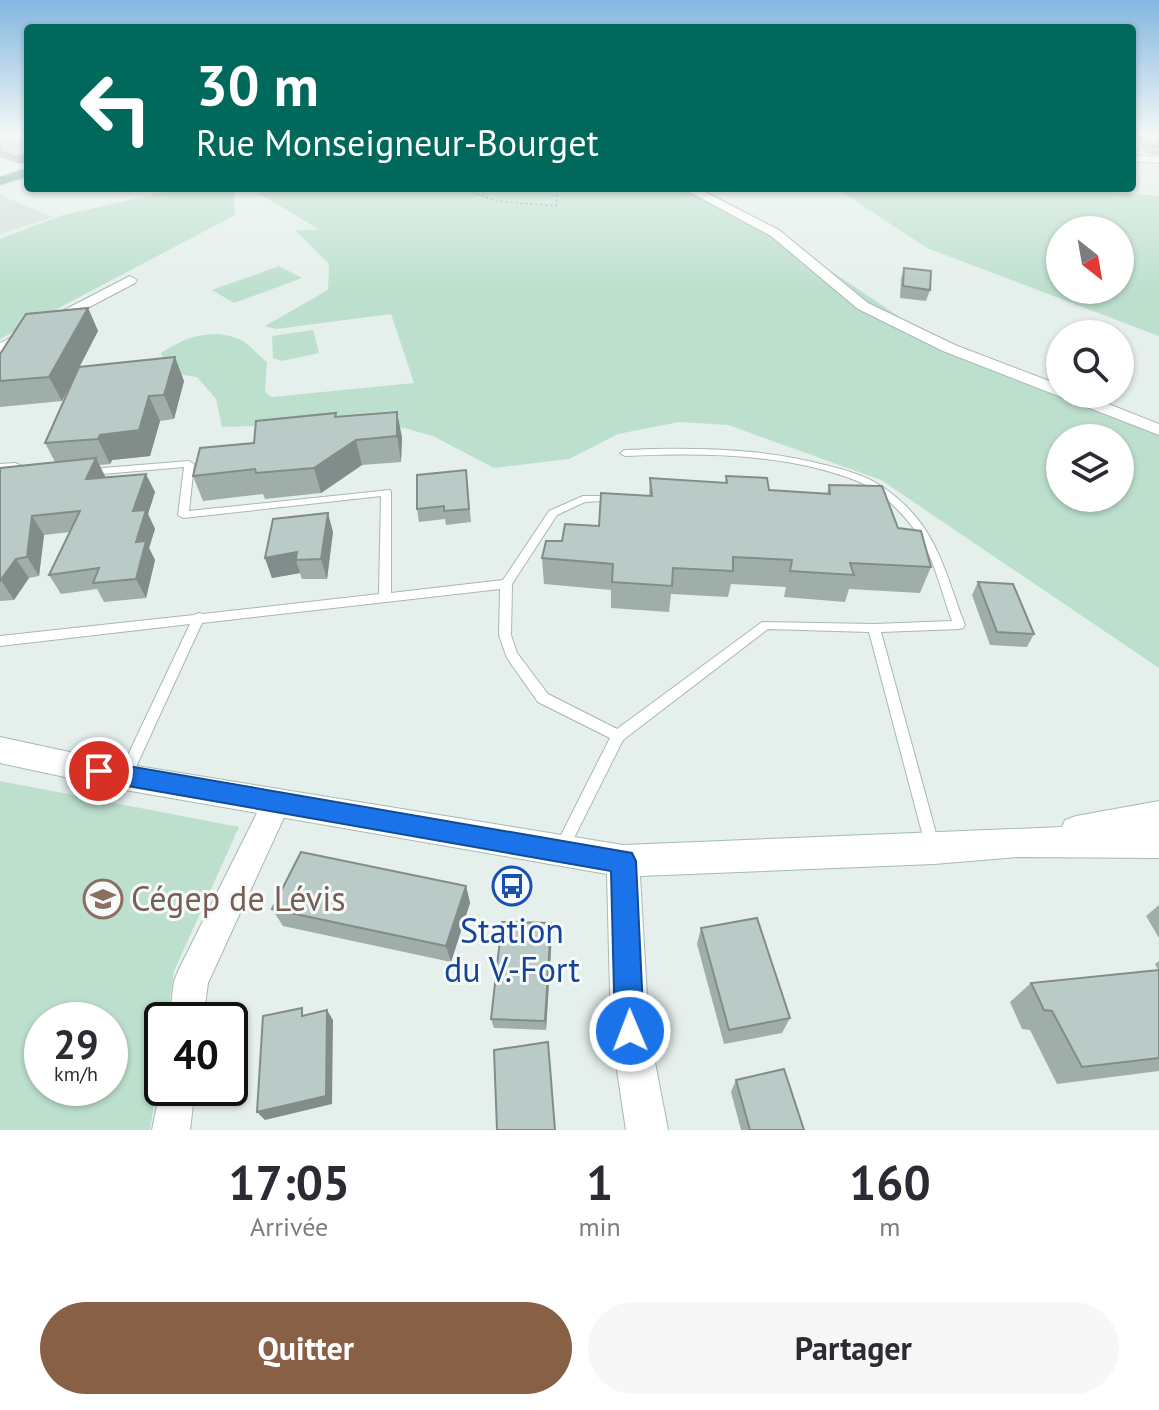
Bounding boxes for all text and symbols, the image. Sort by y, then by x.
text: 30 m [196,49,319,121]
icon: left [64,56,168,160]
text: Rue Monseigneur-Bourget [196,119,599,166]
north arrow [1046,216,1134,304]
map controls [1046,216,1134,512]
button: search [1046,320,1134,408]
button: layers [1046,424,1134,512]
pin [65,737,133,805]
icon: arrive [77,749,121,793]
bus stop icon: Station du V.-Fort [491,865,533,907]
place label: Cégep de Lévis [131,876,346,920]
school or university icon: Cégep de Lévis [82,878,124,920]
place label: Station du V.-Fort [444,908,580,991]
position arrow [588,989,672,1073]
speed limit sign: 40 [144,1002,248,1106]
text: 29 [53,1018,99,1070]
text: km/h [54,1061,98,1087]
text: 17:05 [228,1151,350,1213]
text: 1 [586,1151,613,1213]
text: 160 [849,1151,931,1213]
text: Arrivée [250,1210,328,1243]
text: min [578,1210,621,1243]
text: m [879,1210,900,1243]
button: Quitter [40,1302,572,1394]
button: Partager [588,1302,1119,1394]

